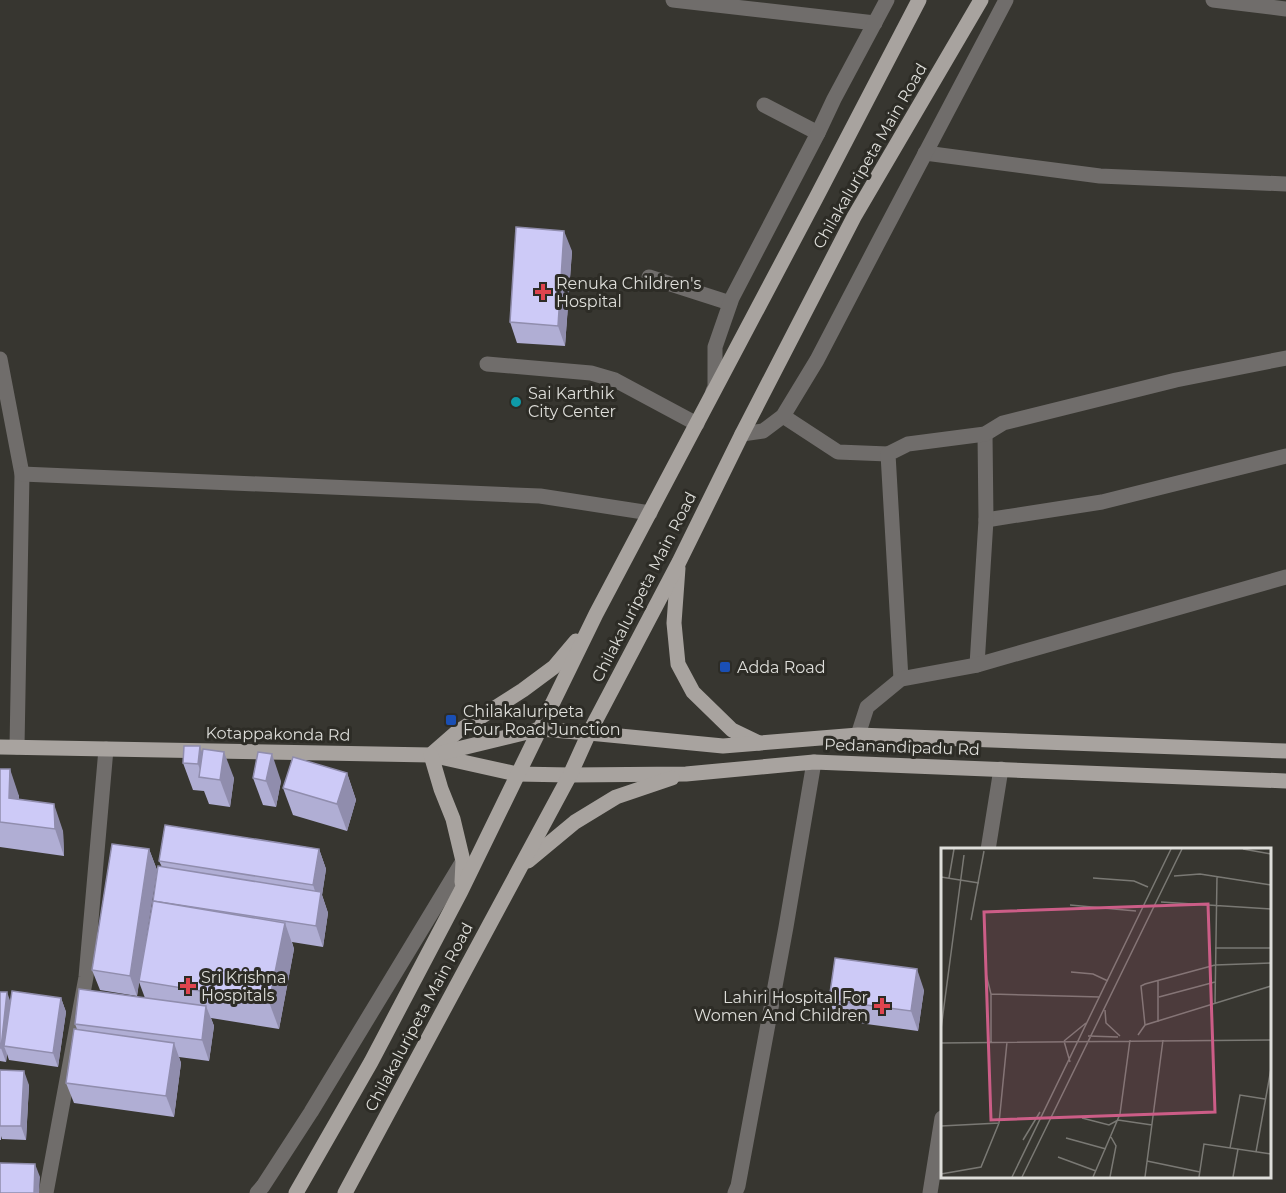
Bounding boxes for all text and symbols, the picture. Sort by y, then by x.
street label: Chilakaluripeta Main Road [809,60,931,252]
place label: Renuka Children's Hospital [556,274,701,311]
marker: Renuka Children's Hospital [534,283,552,301]
place label: Sai Karthik City Center [528,384,616,421]
marker: Sai Karthik City Center [509,395,523,409]
street label: Chilakaluripeta Main Road [588,489,700,685]
place label: Adda Road [737,658,826,677]
marker: Adda Road [718,660,732,674]
place label: Chilakaluripeta Four Road Junction [463,702,621,739]
marker: Chilakaluripeta Four Road Junction [444,713,458,727]
street label: Kotappakonda Rd [205,723,351,745]
street label: Pedanandipadu Rd [824,735,980,759]
inset map [941,848,1271,1178]
street label: Chilakaluripeta Main Road [361,919,477,1115]
place label: Sri Krishna Hospitals [201,968,286,1005]
marker: Sri Krishna Hospitals [179,977,197,995]
place label: Lahiri Hospital For Women And Children [694,988,868,1025]
marker: Lahiri Hospital For Women And Children [873,997,891,1015]

